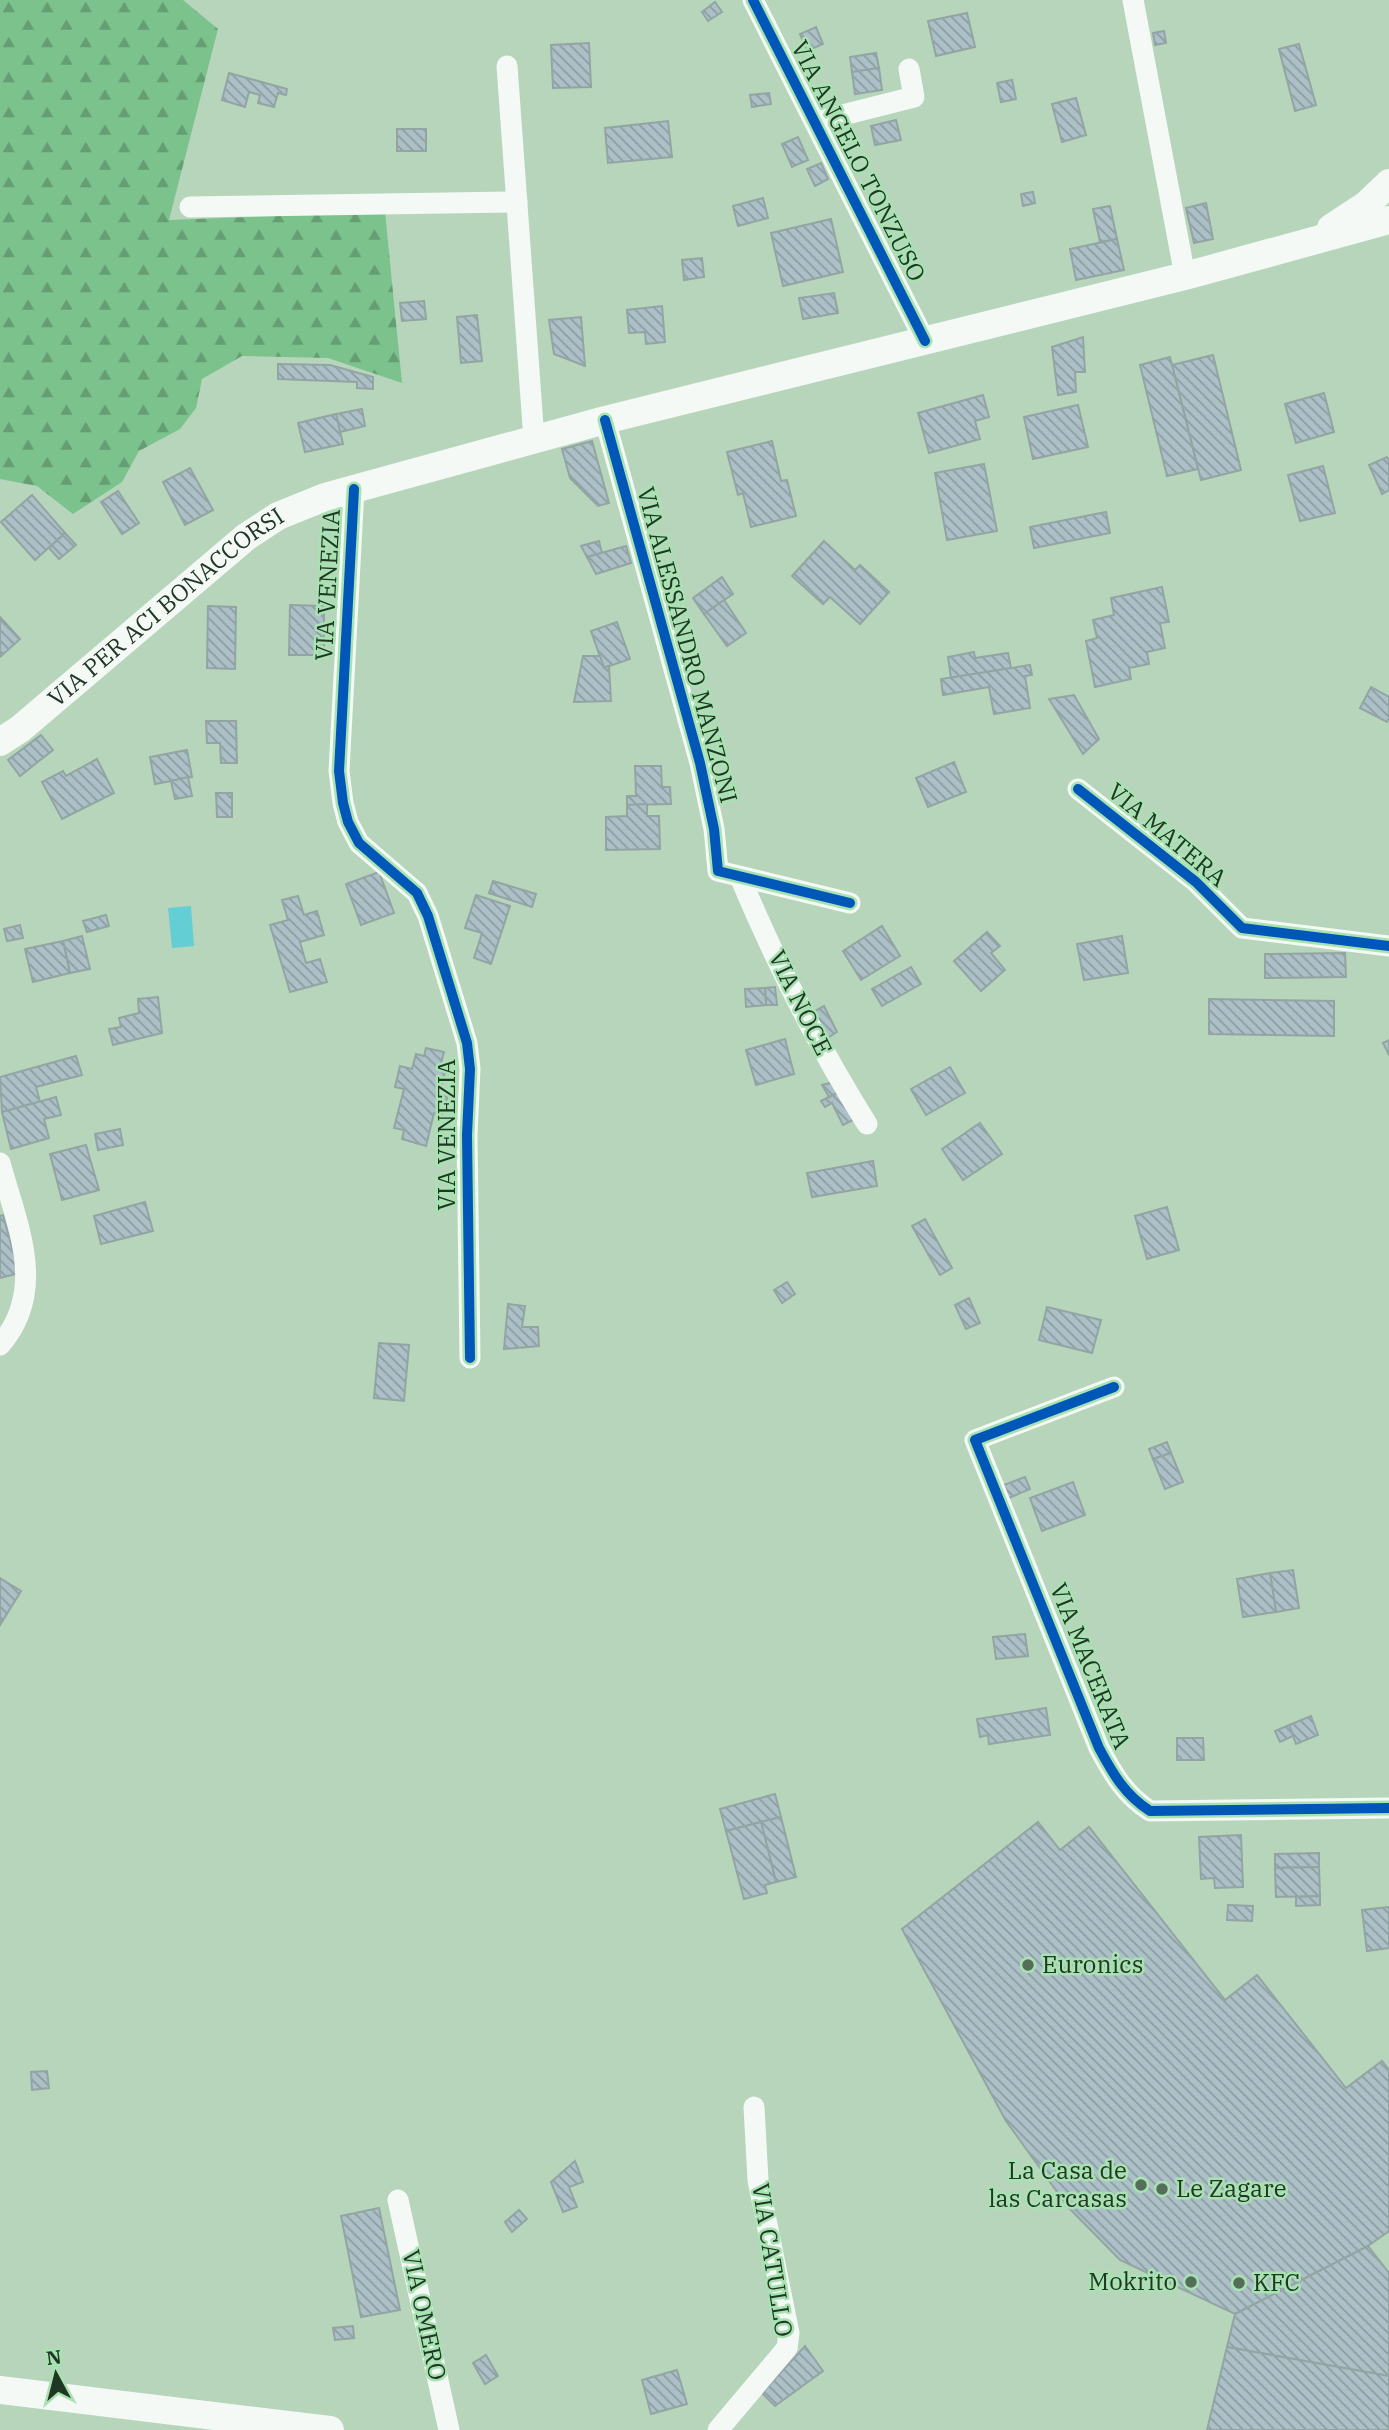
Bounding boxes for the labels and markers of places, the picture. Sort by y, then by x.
place label: Euronics [1042,1948,1143,1980]
marker: Euronics [1020,1957,1036,1973]
place label: La Casa de las Carcasas [988,2154,1127,2214]
place label: Le Zagare [1176,2172,1287,2204]
marker: La Casa de las Carcasas [1133,2177,1149,2193]
marker: Le Zagare [1154,2181,1170,2197]
place label: Mokrito [1088,2265,1177,2297]
place label: KFC [1253,2266,1300,2298]
marker: Mokrito [1183,2274,1199,2290]
marker: KFC [1231,2275,1247,2291]

